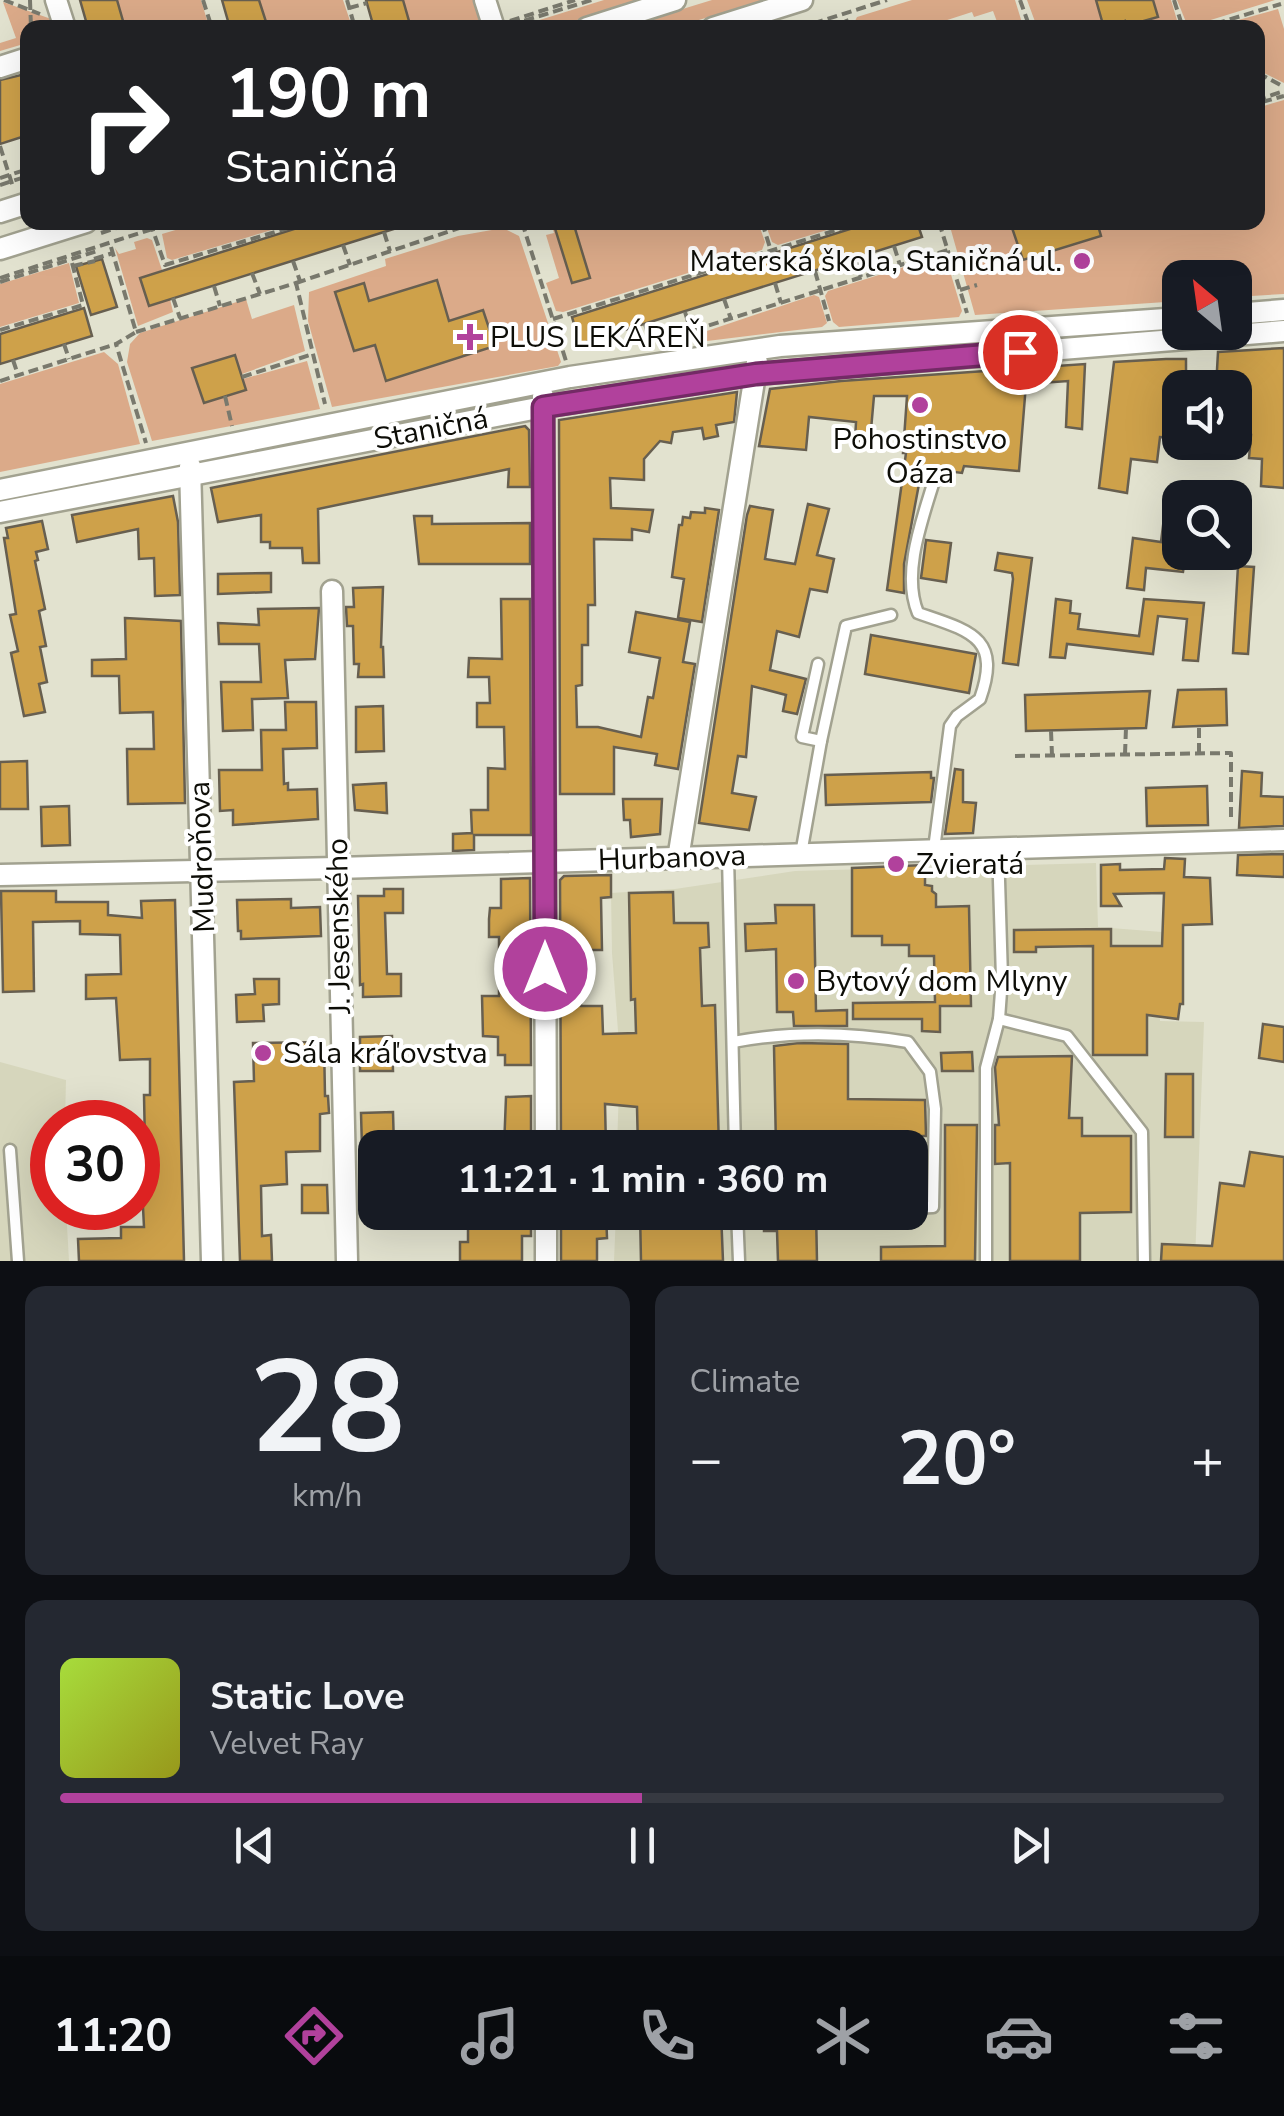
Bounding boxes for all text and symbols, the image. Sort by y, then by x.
text: 190 m [225,46,431,142]
icon: right [60,60,190,190]
text: Staničná [225,137,398,198]
place label: Materská škola, Staničná ul. [689,241,1062,282]
marker: Materská škola, Staničná ul. [1071,250,1093,272]
north arrow [1162,260,1252,350]
map controls [1162,260,1252,570]
pin [978,310,1063,395]
place label: PLUS LEKÁREŇ [490,317,706,358]
icon: arrive [993,325,1048,380]
marker: PLUS LEKÁREŇ [459,326,481,348]
button: sound [1162,370,1252,460]
marker: Pohostinstvo Oáza [909,394,931,416]
street label: Staničná [370,398,492,460]
place label: Pohostinstvo Oáza [833,419,1007,494]
button: search [1162,480,1252,570]
street label: Mudroňova [179,780,225,934]
street label: Hurbanova [597,835,747,881]
street label: J. Jesenského [317,838,361,1015]
place label: Zvieratá [916,844,1024,885]
marker: Zvieratá [885,853,907,875]
position arrow [493,917,597,1021]
place label: Bytový dom Mlyny [816,961,1068,1002]
marker: Bytový dom Mlyny [785,970,807,992]
place label: Sála kráľovstva [283,1033,488,1074]
marker: Sála kráľovstva [252,1042,274,1064]
speed limit sign: 30 [30,1100,160,1230]
text: 11:21 · 1 min · 360 m [458,1154,828,1205]
text: 28 [249,1320,405,1497]
text: Climate [690,1360,800,1403]
text: 20° [898,1408,1016,1510]
text: − [690,1422,723,1497]
text: + [1191,1422,1224,1497]
text: km/h [292,1474,363,1517]
text: Static Love [210,1671,405,1722]
text: Velvet Ray [210,1722,364,1765]
icon: previous [227,1818,282,1873]
icon: pause [615,1818,670,1873]
icon: next [1003,1818,1058,1873]
icon: directions [279,2001,349,2071]
icon: music [455,2001,525,2071]
icon: phone [632,2001,702,2071]
icon: climate [808,2001,878,2071]
icon: car [984,2001,1054,2071]
icon: filters [1161,2001,1231,2071]
text: 11:20 [53,2006,172,2067]

